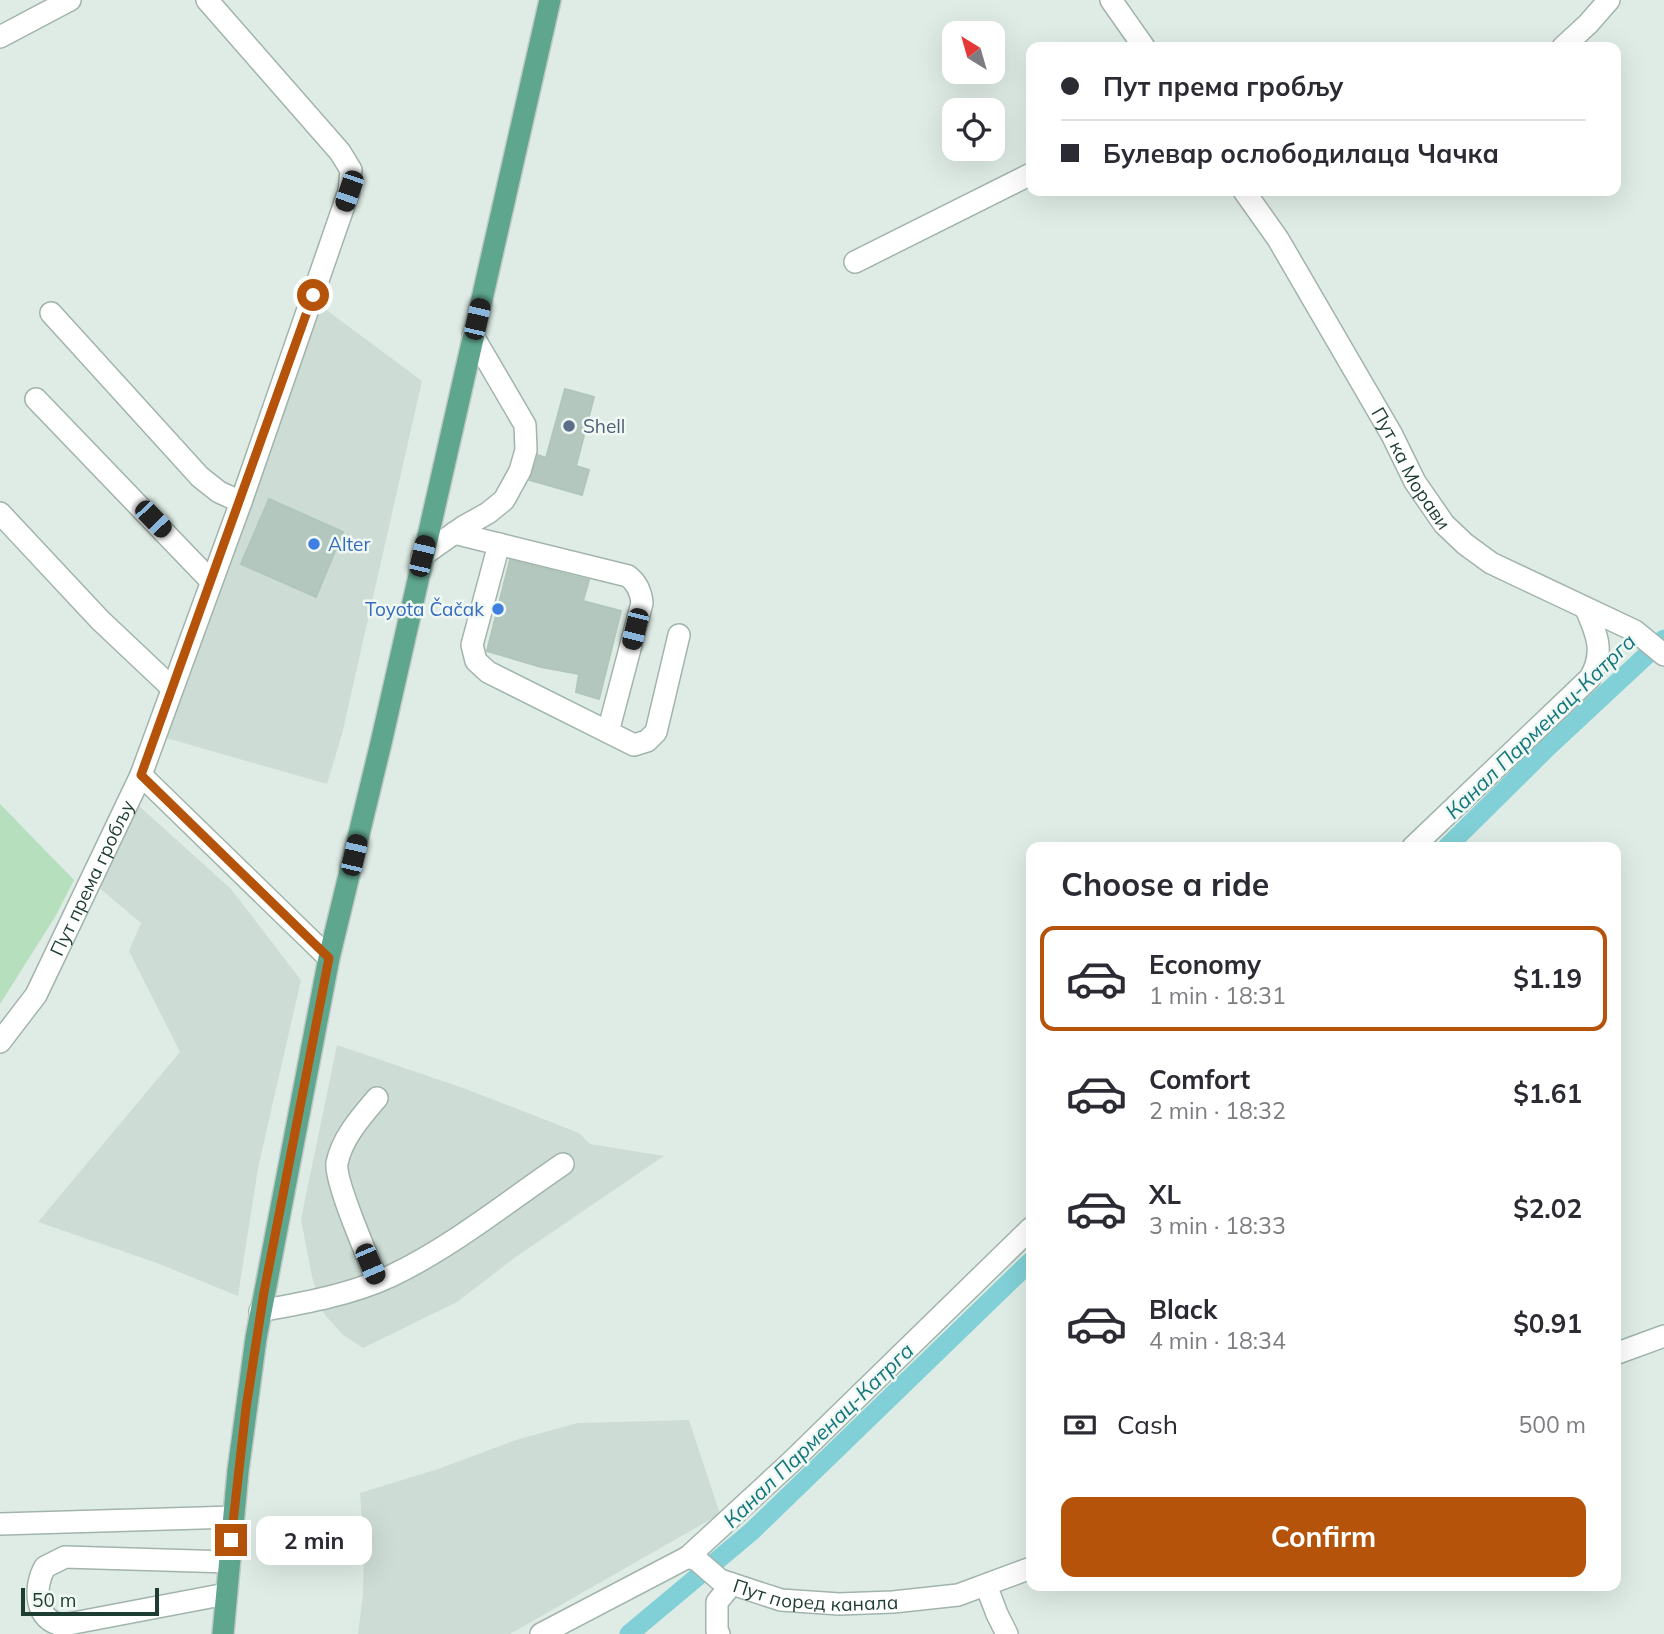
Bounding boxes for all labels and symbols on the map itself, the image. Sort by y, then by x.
north arrow [942,21,1004,84]
car [333,168,366,214]
route start [297,279,329,311]
car [463,296,492,342]
street label: Пут ка Морави [1366,403,1456,534]
place label: Shell [583,414,625,438]
marker: Shell [561,418,577,434]
car [131,497,176,541]
place label: Alter [328,532,370,556]
car [408,533,437,579]
marker: Alter [306,536,322,552]
place label: Toyota Čačak [365,597,484,621]
marker: Toyota Čačak [490,601,506,617]
car [620,606,651,652]
water label: Канал Парменац-Катрга [1439,628,1641,824]
street label: Пут према гробљу [44,796,139,960]
car [340,832,369,878]
car [353,1241,388,1287]
water label: Канал Парменац-Катрга [717,1337,919,1533]
callout: 2 min [256,1516,371,1564]
route end [215,1524,247,1556]
street label: Пут поред канала [730,1573,899,1616]
scale bar [21,1585,159,1617]

